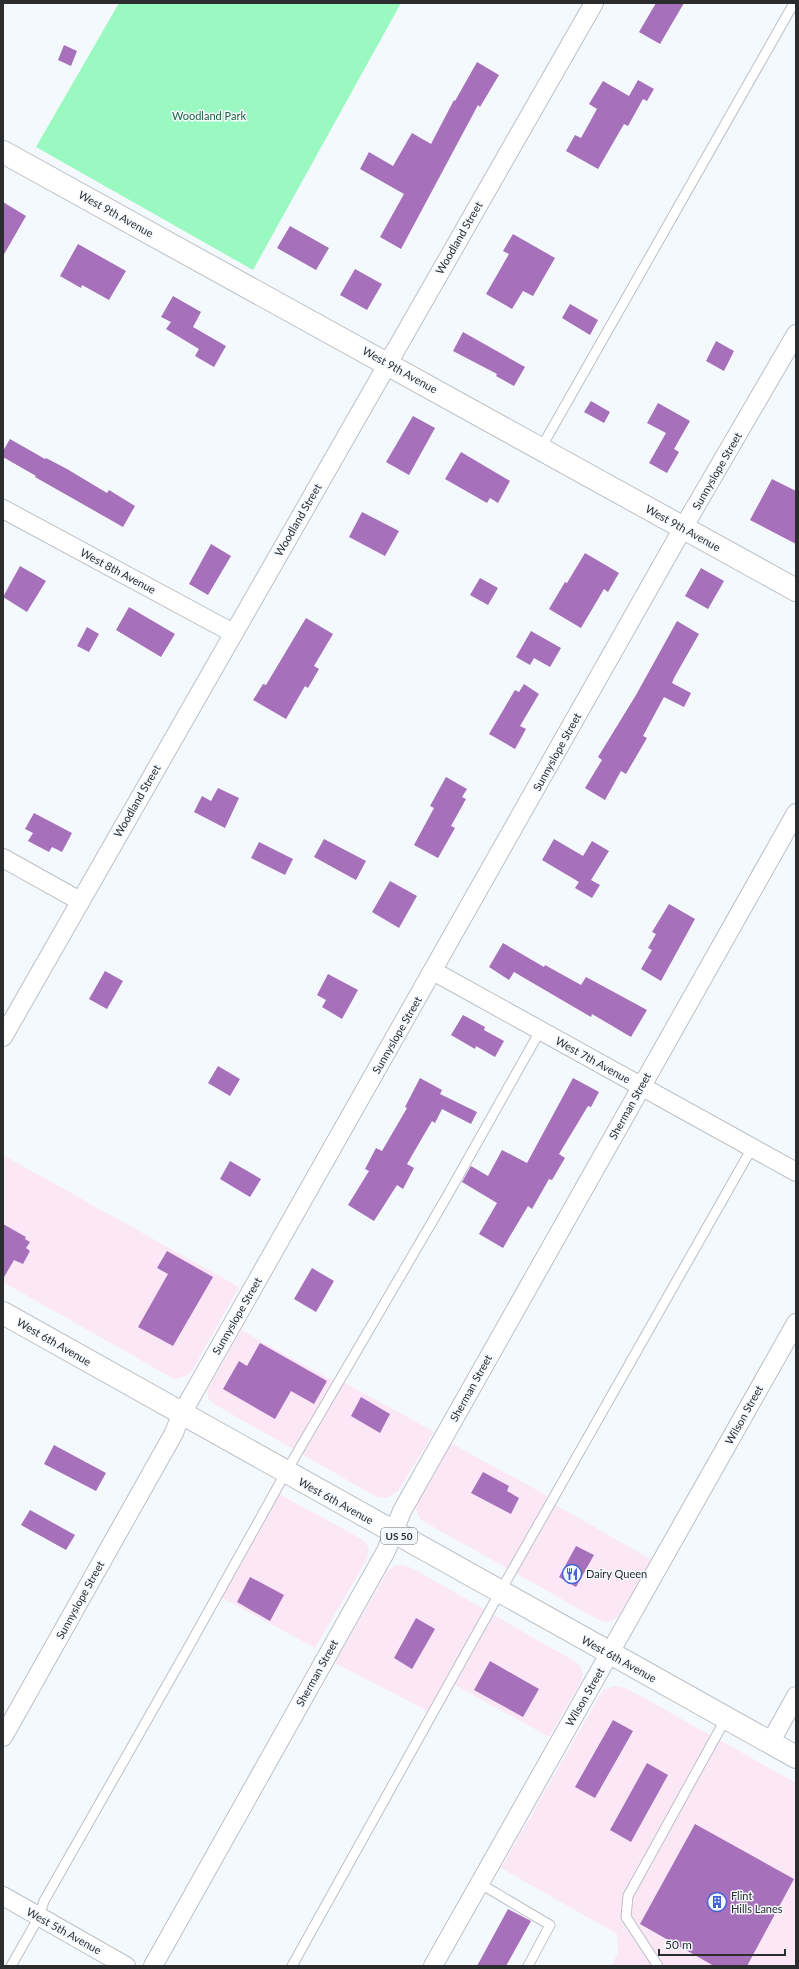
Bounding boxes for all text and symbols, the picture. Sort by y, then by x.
park label: Woodland Park [172,109,246,122]
street label: West 9th Avenue [77,188,156,240]
street label: Woodland Street [433,199,485,276]
street label: West 9th Avenue [361,344,440,396]
street label: Sunnyslope Street [689,430,744,512]
street label: Woodland Street [272,481,324,558]
street label: West 9th Avenue [644,502,723,554]
street label: West 8th Avenue [78,545,158,596]
street label: Sunnyslope Street [530,710,583,793]
street label: Woodland Street [111,762,163,839]
street label: Sunnyslope Street [369,994,424,1076]
street label: West 7th Avenue [554,1034,633,1086]
street label: Sherman Street [606,1070,653,1141]
street label: Sunnyslope Street [209,1275,264,1357]
street label: West 6th Avenue [15,1315,94,1368]
street label: Sherman Street [447,1352,494,1423]
street label: Wilson Street [722,1383,765,1447]
street label: West 6th Avenue [297,1475,376,1527]
road number: US 50 [381,1528,417,1544]
street label: Sunnyslope Street [53,1558,106,1641]
restaurant icon: Dairy Queen [561,1563,583,1585]
place label: Dairy Queen [586,1567,647,1580]
street label: West 6th Avenue [580,1633,659,1685]
street label: Sherman Street [293,1637,340,1708]
street label: Wilson Street [563,1665,607,1728]
place label: Flint Hills Lanes [731,1889,783,1915]
building icon: Flint Hills Lanes [706,1891,728,1913]
street label: West 5th Avenue [25,1905,104,1957]
scale bar [659,1931,785,1957]
text: 50 m [665,1937,692,1952]

